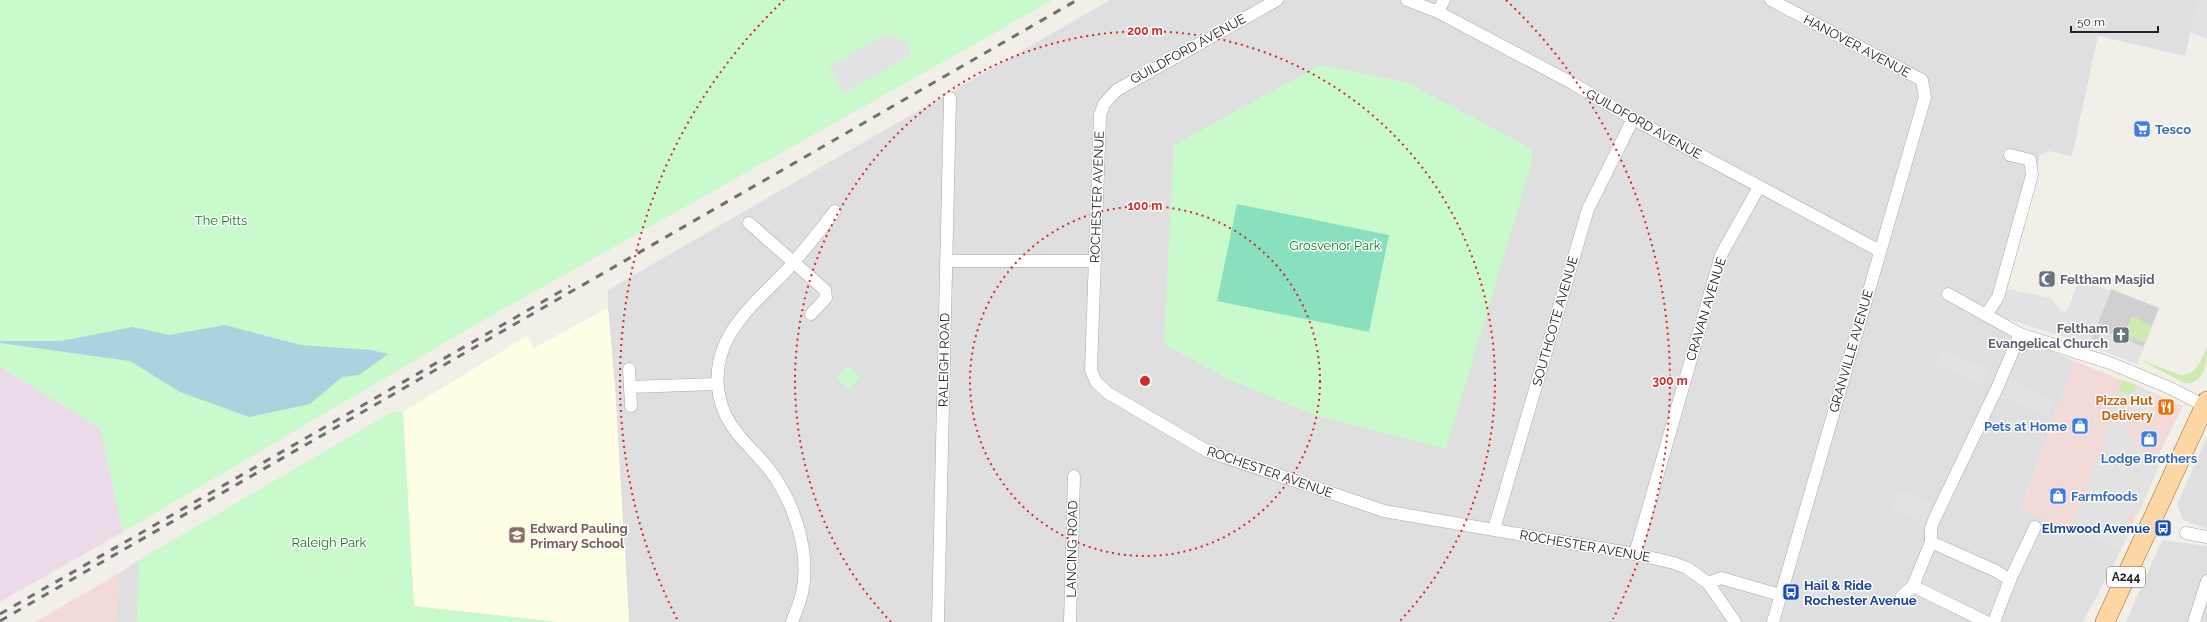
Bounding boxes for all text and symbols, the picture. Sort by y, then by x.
scale bar [2071,8,2158,34]
street label: GUILDFORD AVENUE [1128,11,1248,87]
street label: HANOVER AVENUE [1801,12,1913,80]
text: 50 m [2077,15,2105,29]
text: 200 m [1127,24,1163,38]
street label: GUILDFORD AVENUE [1584,86,1704,162]
supermarket icon: Tesco [2132,119,2152,139]
place label: Tesco [2155,122,2191,137]
street label: ROCHESTER AVENUE [1087,131,1107,263]
text: 100 m [1128,199,1162,213]
park label: The Pitts [195,213,247,228]
park label: Grosvenor Park [1289,238,1381,253]
street label: SOUTHCOTE AVENUE [1529,254,1581,388]
street label: CRAVAN AVENUE [1683,255,1729,363]
mosque icon: Feltham Masjid [2037,269,2057,289]
place label: Feltham Masjid [2060,272,2155,287]
street label: GRANVILLE AVENUE [1826,288,1876,414]
street label: RALEIGH ROAD [936,313,952,407]
place label: Feltham Evangelical Church [1988,321,2108,351]
church icon: Feltham Evangelical Church [2111,325,2131,345]
centre of rings [1138,374,1152,388]
text: 300 m [1652,374,1688,388]
place label: Pizza Hut Delivery [2095,393,2153,423]
restaurant icon: Pizza Hut Delivery [2156,397,2176,417]
shop icon: Pets at Home [2070,416,2090,436]
place label: Pets at Home [1984,419,2067,434]
shop icon: Lodge Brothers [2139,429,2159,449]
street label: ROCHESTER AVENUE [1205,443,1335,501]
place label: Lodge Brothers [2101,451,2198,466]
shop icon: Farmfoods [2048,486,2068,506]
place label: Farmfoods [2071,489,2138,504]
street label: LANCING ROAD [1064,500,1080,598]
bus stop icon: Elmwood Avenue [2153,518,2173,538]
place label: Edward Pauling Primary School [530,521,628,551]
place label: Elmwood Avenue [2042,521,2150,536]
school or university icon: Edward Pauling Primary School [507,525,527,545]
street label: ROCHESTER AVENUE [1519,527,1652,565]
park label: Raleigh Park [292,535,367,550]
road number: A244 [2107,567,2145,587]
place label: Hail & Ride Rochester Avenue [1804,578,1917,608]
bus stop icon: Hail & Ride Rochester Avenue [1781,582,1801,602]

